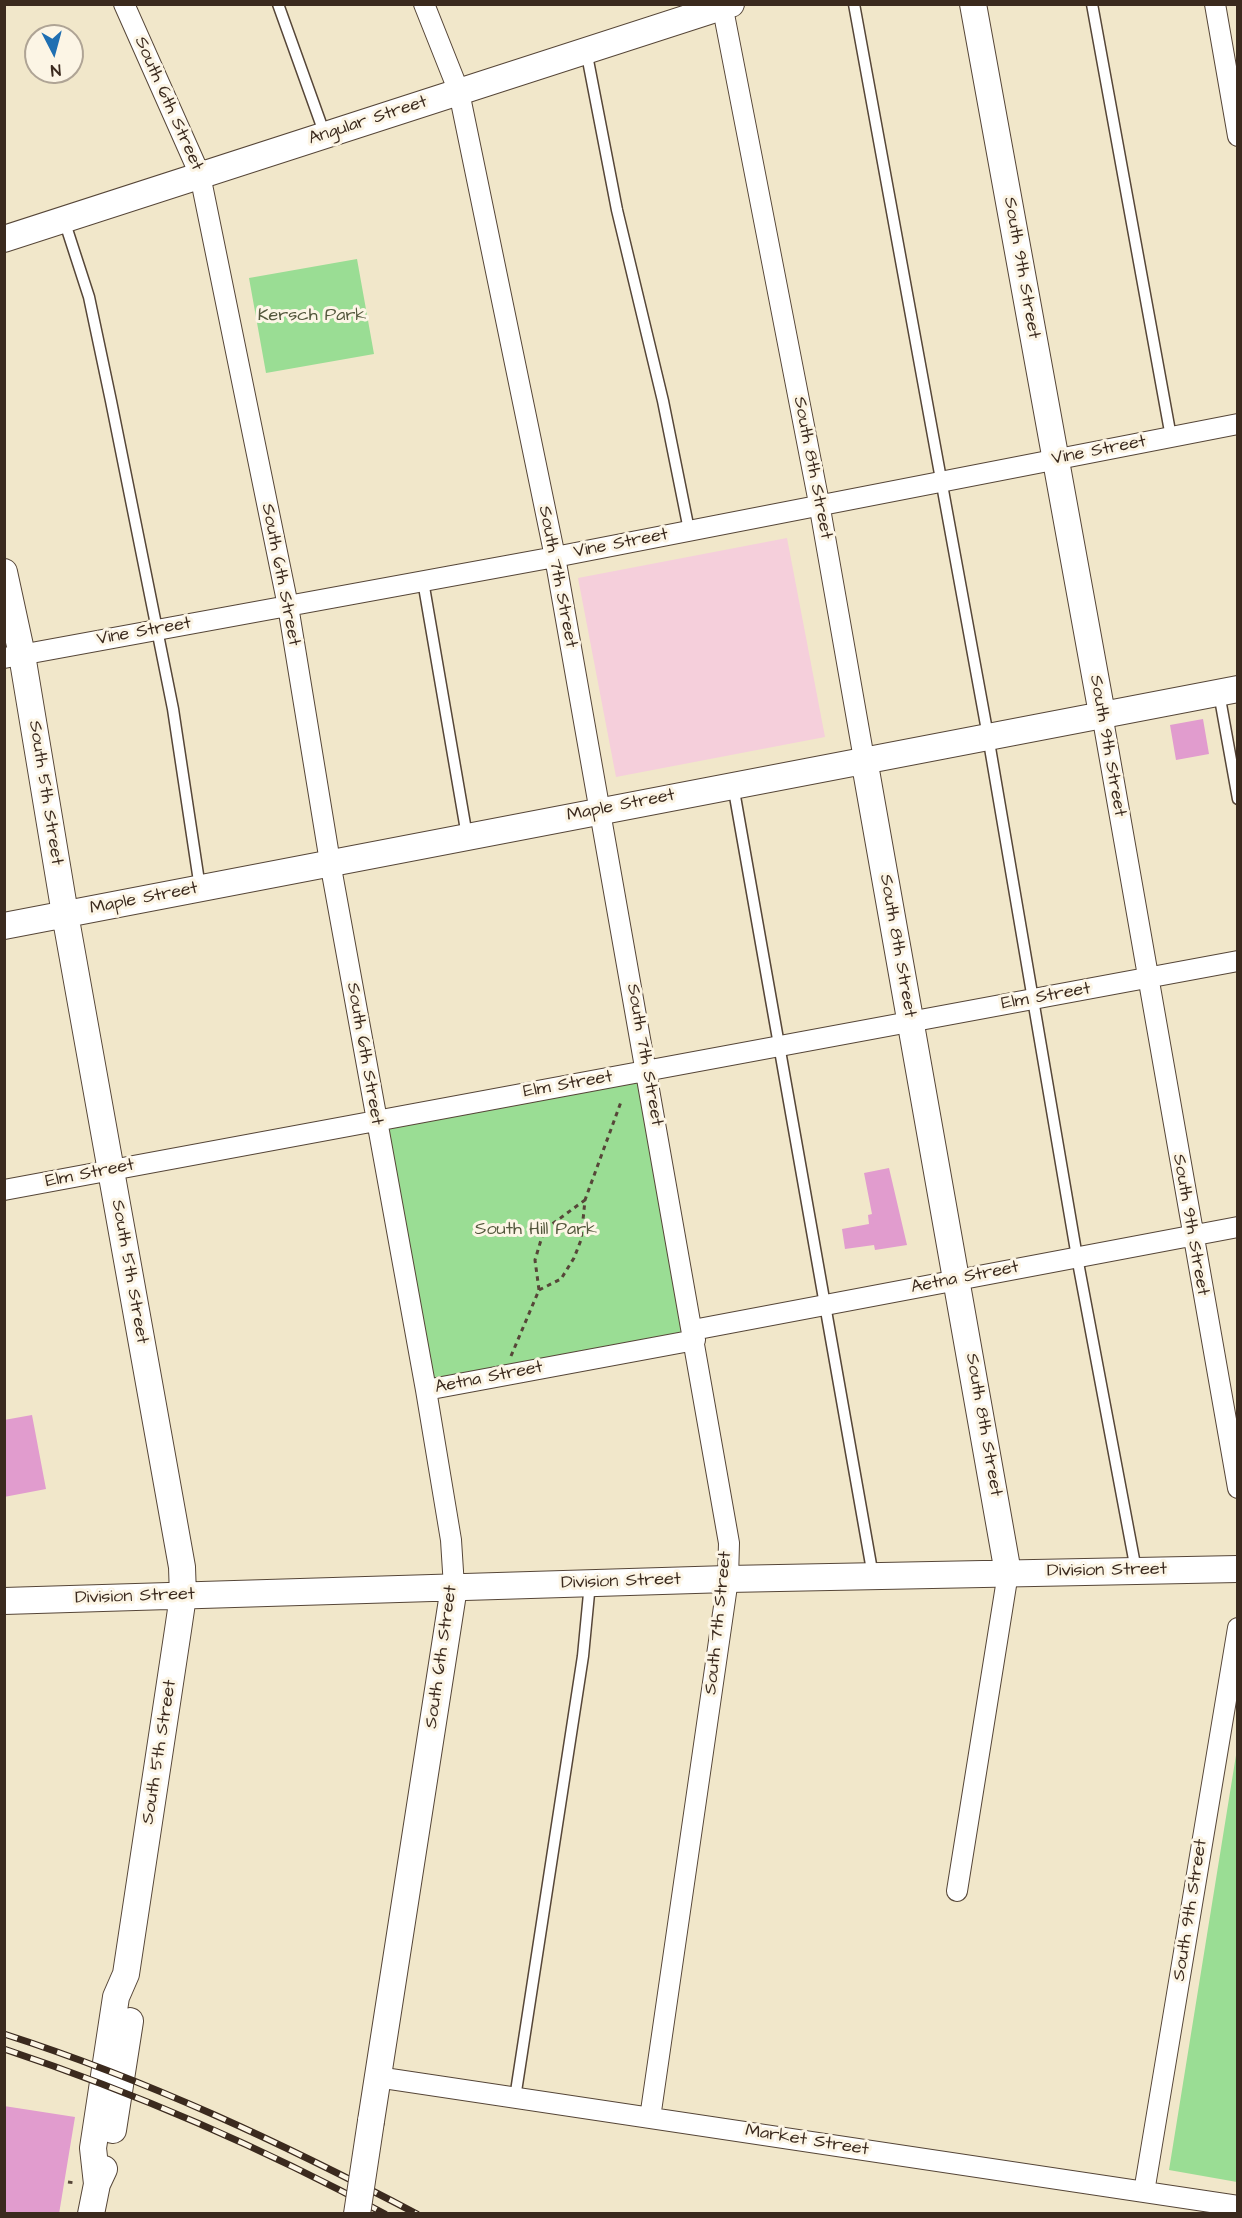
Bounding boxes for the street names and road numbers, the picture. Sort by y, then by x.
street label: South 6th Street [129,34,207,174]
street label: Angular Street [306,92,430,150]
street label: South 9th Street [998,196,1044,340]
street label: South 8th Street [788,395,836,541]
street label: Vine Street [1050,431,1148,471]
street label: South 6th Street [256,502,304,648]
street label: South 7th Street [533,504,581,650]
street label: Vine Street [572,524,670,564]
street label: Vine Street [95,613,193,651]
street label: South 9th Street [1084,674,1130,818]
street label: South 5th Street [23,719,67,867]
street label: Maple Street [565,785,677,827]
street label: South 8th Street [874,873,920,1019]
street label: Maple Street [88,878,200,920]
street label: Elm Street [1000,979,1092,1015]
street label: South 6th Street [341,981,387,1127]
street label: South 7th Street [621,982,667,1128]
street label: Elm Street [522,1067,614,1103]
street label: South 9th Street [1167,1153,1213,1297]
street label: Elm Street [44,1155,136,1193]
street label: South 5th Street [106,1198,152,1346]
street label: Aetna Street [909,1257,1021,1299]
street label: South 8th Street [960,1352,1006,1498]
street label: Aetna Street [433,1357,545,1399]
street label: South 7th Street [701,1550,737,1696]
street label: Division Street [1047,1559,1167,1583]
street label: Division Street [561,1569,681,1595]
street label: Division Street [75,1584,195,1610]
street label: South 6th Street [421,1584,463,1730]
street label: South 5th Street [138,1678,182,1826]
street label: South 9th Street [1169,1837,1213,1983]
street label: Market Street [744,2121,870,2161]

